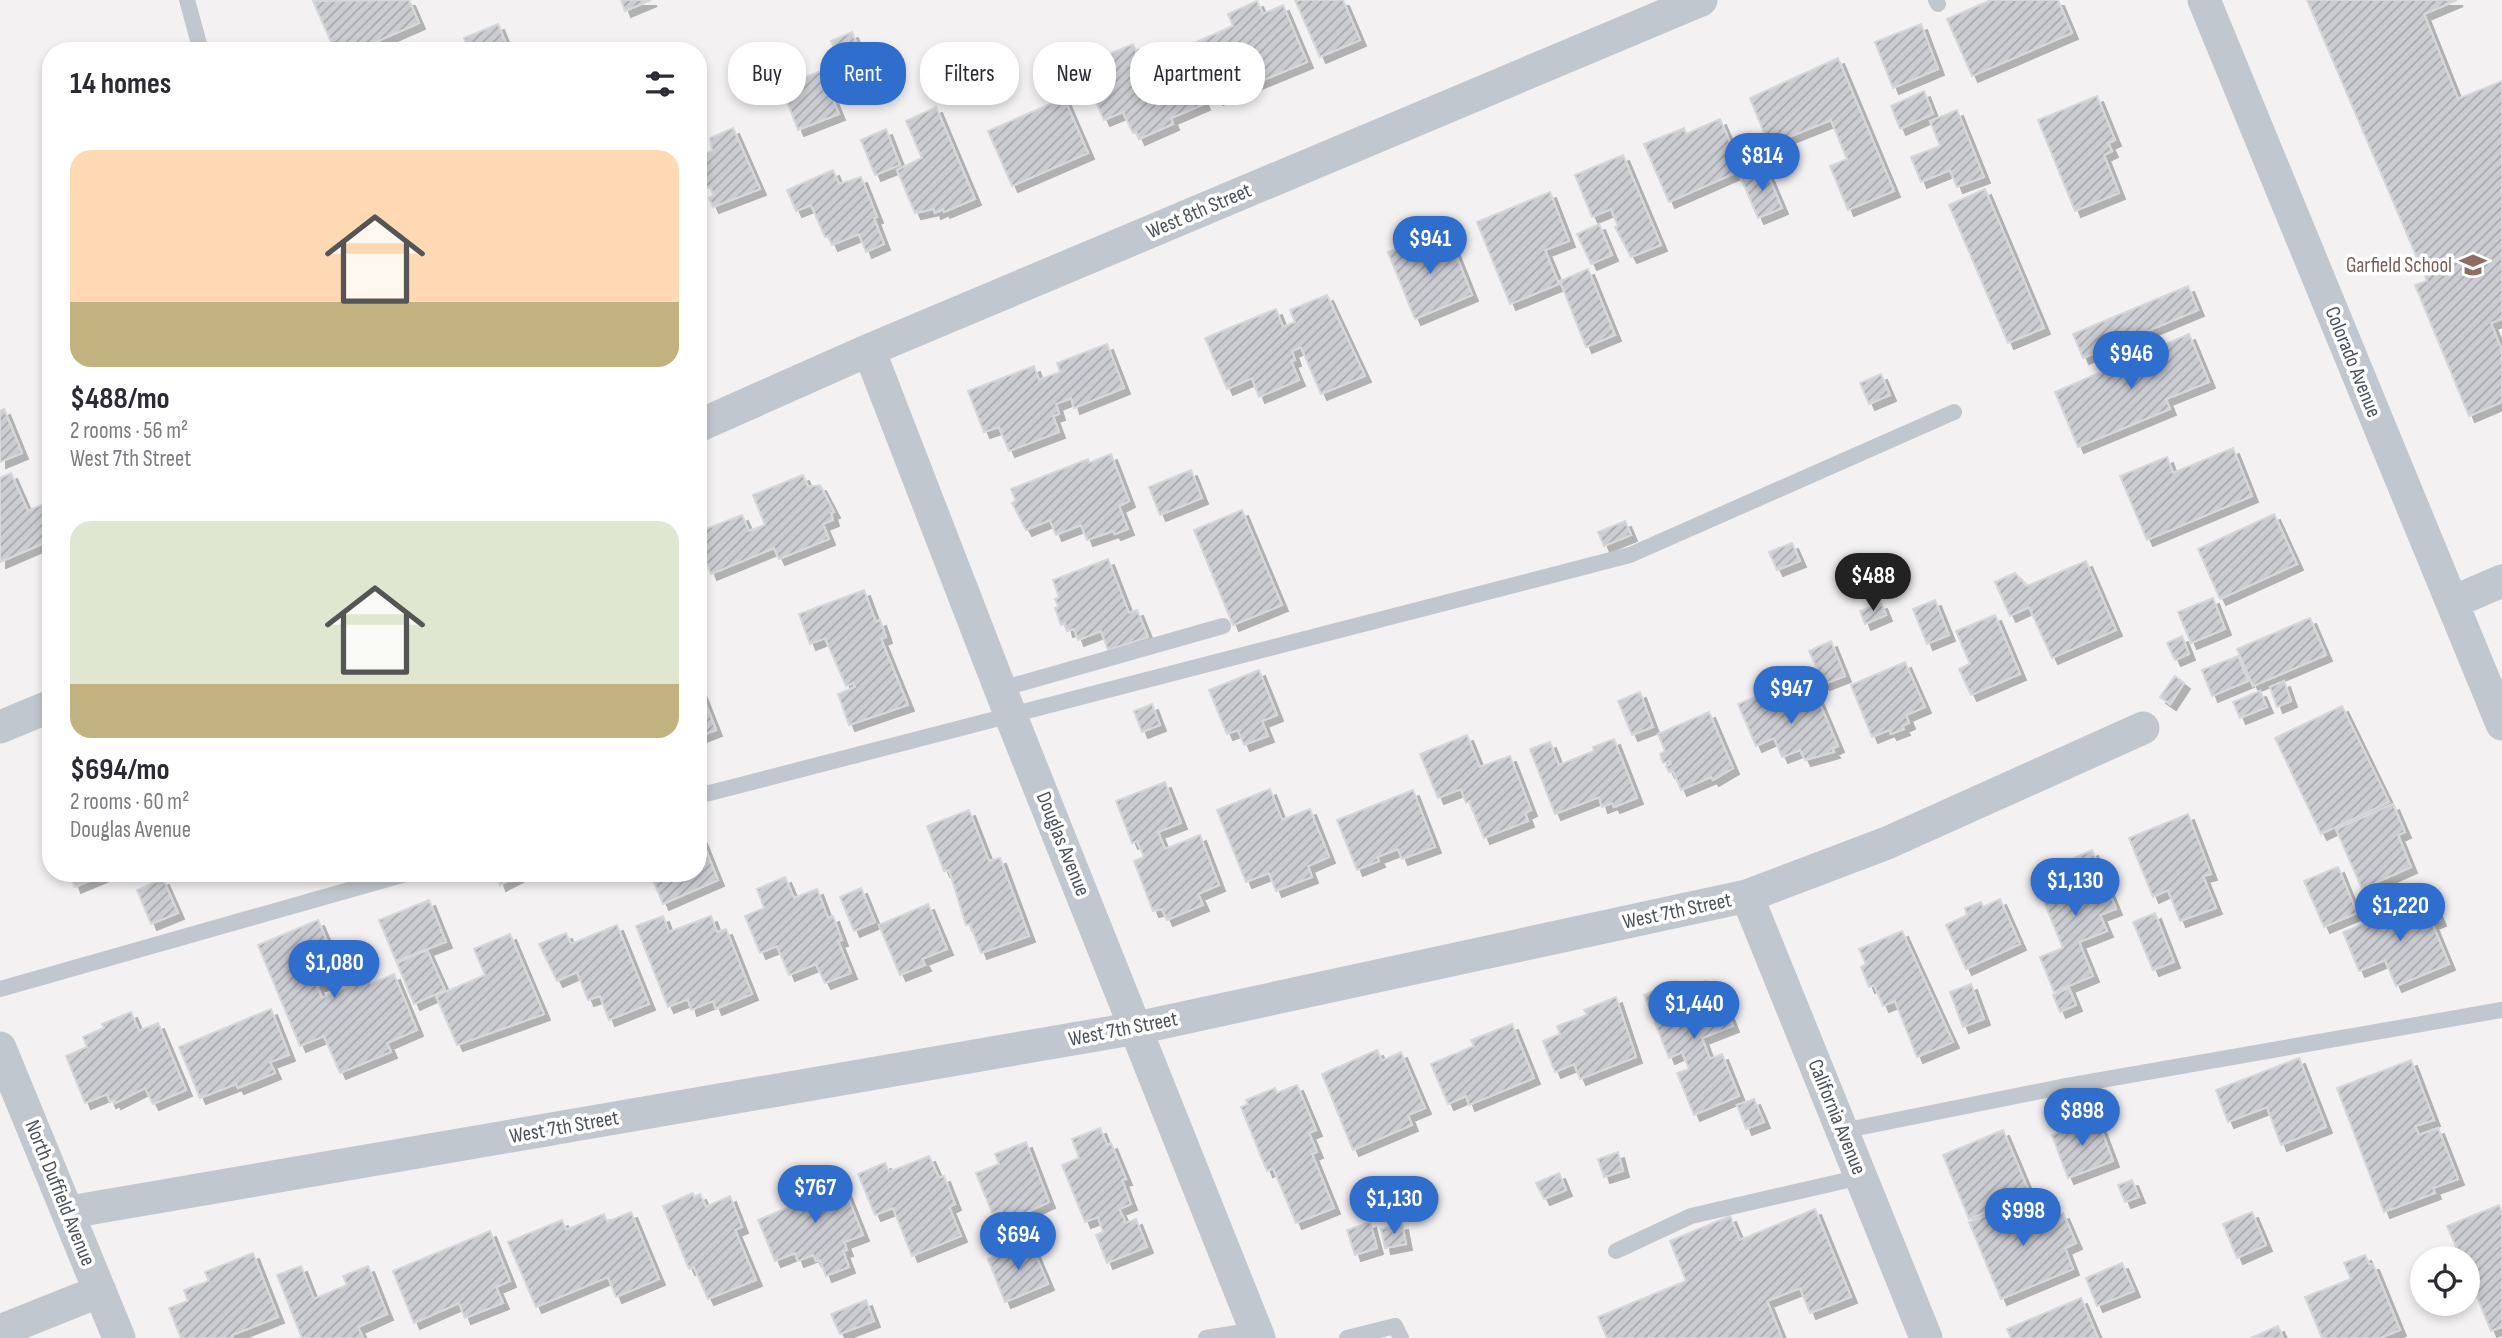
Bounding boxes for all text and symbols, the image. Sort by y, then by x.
chip: Buy [728,42,806,105]
chip: Rent [820,42,906,105]
chip: Filters [920,42,1019,105]
chip: New [1033,42,1116,105]
chip: Apartment [1130,42,1265,105]
icon: filters [641,65,679,103]
text: 14 homes [70,66,171,102]
pin: $814 [1721,134,1803,193]
text: $814 [1741,142,1783,170]
street label: West 8th Street [1143,178,1255,244]
icon: home [312,196,438,322]
pin: $941 [1389,216,1471,276]
text: $941 [1409,225,1451,253]
school or university icon: Garfield School [2458,250,2488,280]
place label: Garfield School [2346,253,2452,278]
street label: Colorado Avenue [2319,303,2387,421]
pin: $946 [2090,332,2172,391]
text: $946 [2109,340,2153,368]
text: $488/mo [70,381,170,417]
text: 2 rooms · 56 m² [70,417,188,445]
text: West 7th Street [70,445,191,473]
pin: $488 [1832,554,1914,613]
text: $488 [1851,562,1895,590]
icon: home [312,567,438,693]
pin: $947 [1750,666,1832,726]
text: $947 [1769,675,1813,703]
text: $694/mo [70,752,170,788]
text: 2 rooms · 60 m² [70,788,189,816]
street label: Douglas Avenue [1031,788,1095,900]
text: Douglas Avenue [70,816,191,844]
pin: $1,130 [2018,858,2132,918]
text: $1,130 [2047,867,2104,895]
pin: $1,220 [2343,884,2457,943]
street label: West 7th Street [1620,887,1734,935]
text: $1,220 [2371,892,2429,920]
pin: $1,080 [277,940,391,1000]
text: $1,080 [304,949,364,977]
pin: $1,440 [1637,982,1751,1041]
text: $1,440 [1664,990,1724,1018]
street label: West 7th Street [1066,1006,1180,1052]
street label: California Avenue [1803,1056,1871,1178]
pin: $898 [2041,1088,2123,1148]
text: $898 [2060,1097,2104,1125]
street label: West 7th Street [507,1105,621,1149]
street label: North Duffield Avenue [19,1116,101,1270]
pin: $767 [774,1166,856,1225]
text: $767 [794,1174,836,1202]
pin: $1,130 [1337,1176,1451,1236]
text: $1,130 [1366,1185,1423,1213]
pin: $998 [1982,1188,2064,1248]
text: $998 [2001,1197,2045,1225]
pin: $694 [977,1212,1059,1272]
text: $694 [996,1221,1040,1249]
map controls [2410,1246,2480,1316]
button: locate [2410,1246,2480,1316]

